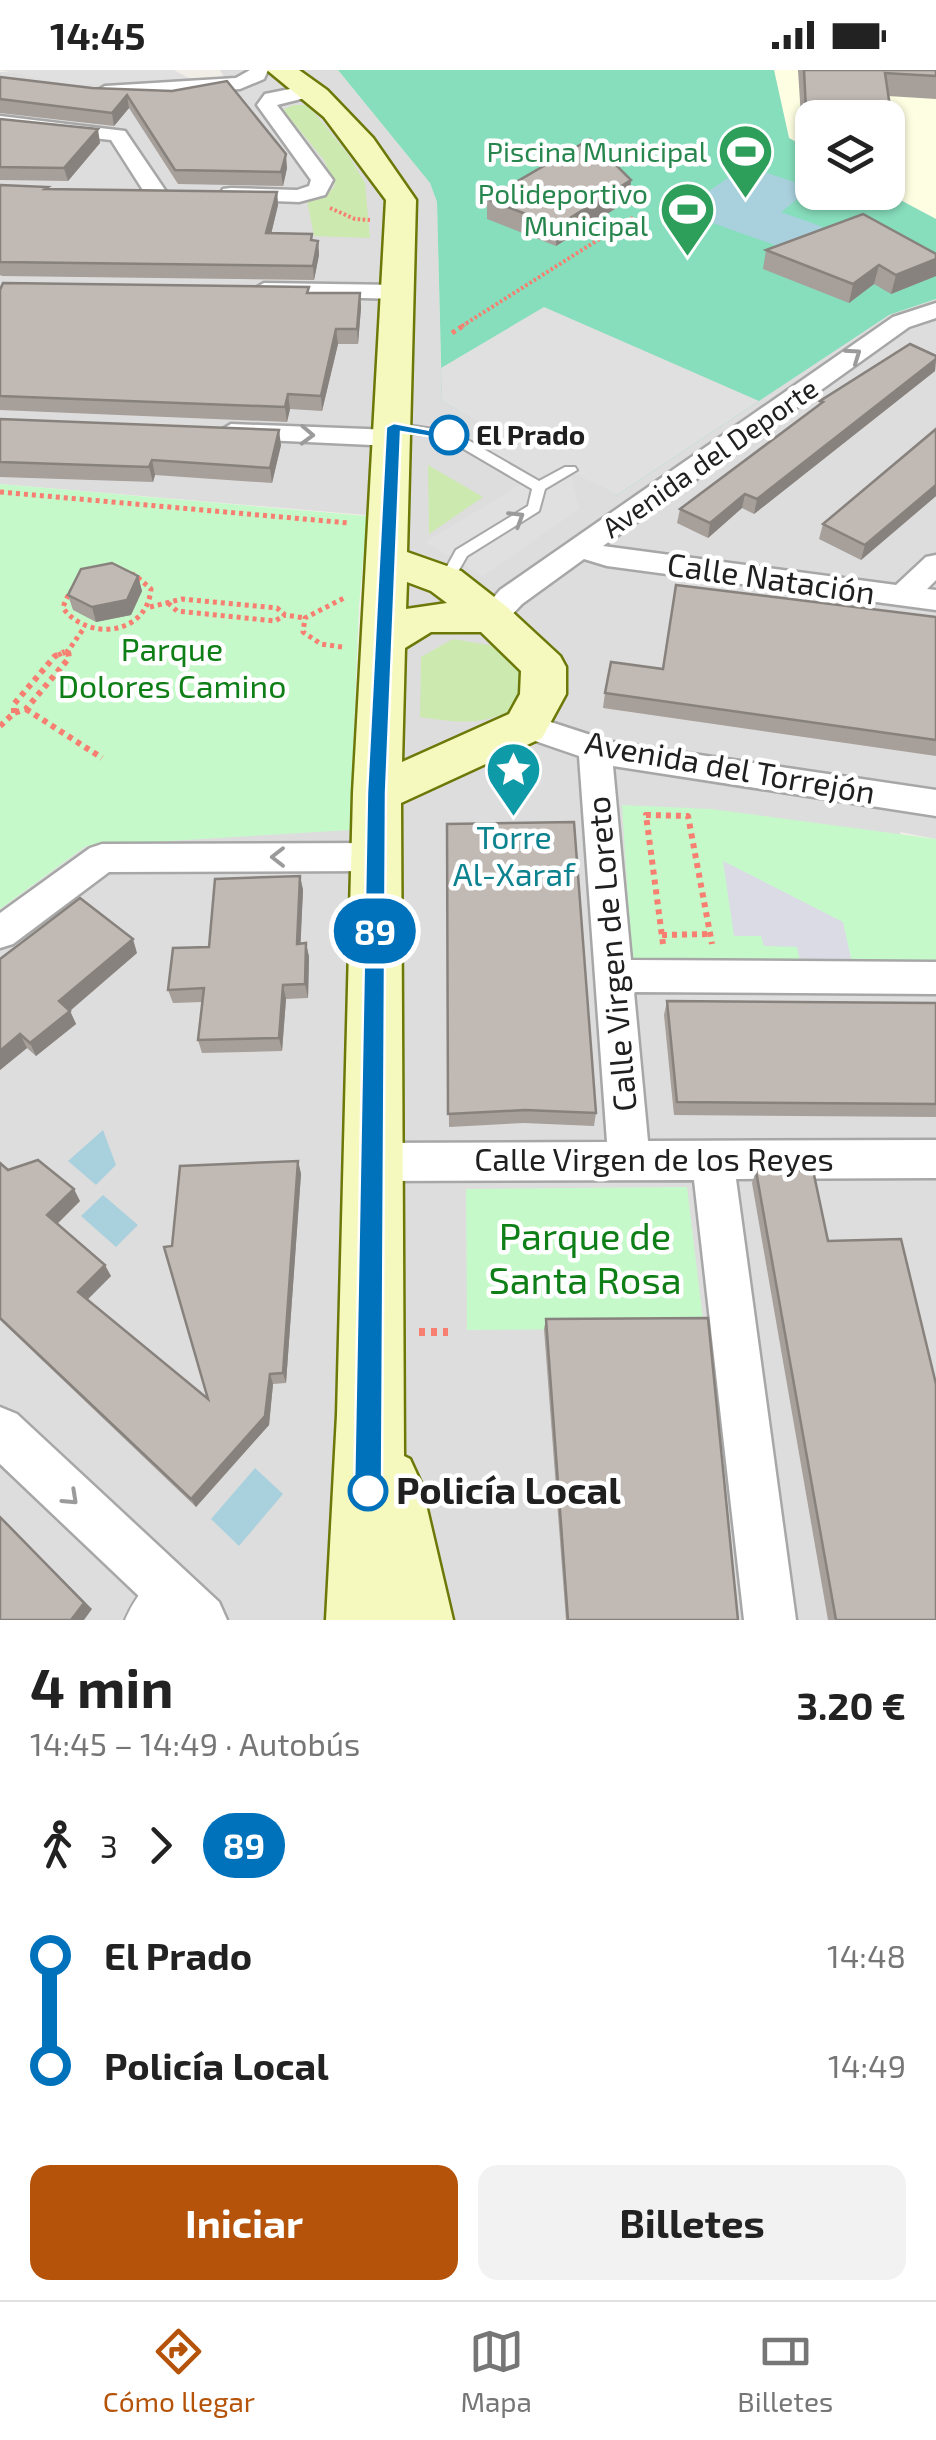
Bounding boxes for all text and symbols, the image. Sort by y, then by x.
text: 14:45 [50,12,146,58]
map controls [795,100,905,210]
button: layers [795,100,905,210]
sports icon: Piscina Municipal [716,122,776,201]
place label: Piscina Municipal [486,134,708,168]
place label: Polideportivo Municipal [478,176,649,242]
sports icon: Polideportivo Municipal [657,180,717,259]
one-way arrow [843,349,862,368]
street label: Avenida del Deporte [595,370,824,544]
marker: El Prado [430,416,468,454]
place label: El Prado [476,417,585,451]
one-way arrow [300,424,316,445]
one-way arrow [506,512,524,531]
street label: Calle Natación [665,544,878,610]
park label: Parque Dolores Camino [58,629,286,704]
street label: Avenida del Torrejón [582,722,878,811]
place icon: Torre Al-Xaraf [484,739,544,818]
street label: Calle Virgen de Loreto [577,795,643,1113]
place label: Torre Al-Xaraf [453,817,576,892]
one-way arrow [270,847,286,868]
line badge: 89 [330,898,420,964]
text: 89 [354,910,396,952]
street label: Calle Virgen de los Reyes [474,1139,834,1177]
park label: Parque de Santa Rosa [488,1212,682,1302]
place label: Policía Local [396,1466,621,1512]
marker: Policía Local [349,1472,387,1510]
one-way arrow [59,1486,78,1504]
text: 4 min [30,1653,174,1719]
text: 3.20 € [797,1682,906,1728]
text: 14:45 – 14:49 · Autobús [30,1724,360,1762]
icon: walk [30,1818,85,1873]
icon: forward [133,1818,188,1873]
text: 89 [223,1824,265,1866]
text: 3 [100,1826,118,1864]
text: El Prado [104,1932,252,1978]
text: 14:48 [827,1936,906,1974]
text: Policía Local [104,2042,329,2088]
text: 14:49 [828,2046,906,2084]
button: Iniciar [30,2165,458,2280]
button: Billetes [478,2165,906,2280]
tab: Cómo llegar [103,2324,255,2418]
tab: Mapa [460,2324,532,2418]
tab: Billetes [737,2324,833,2418]

